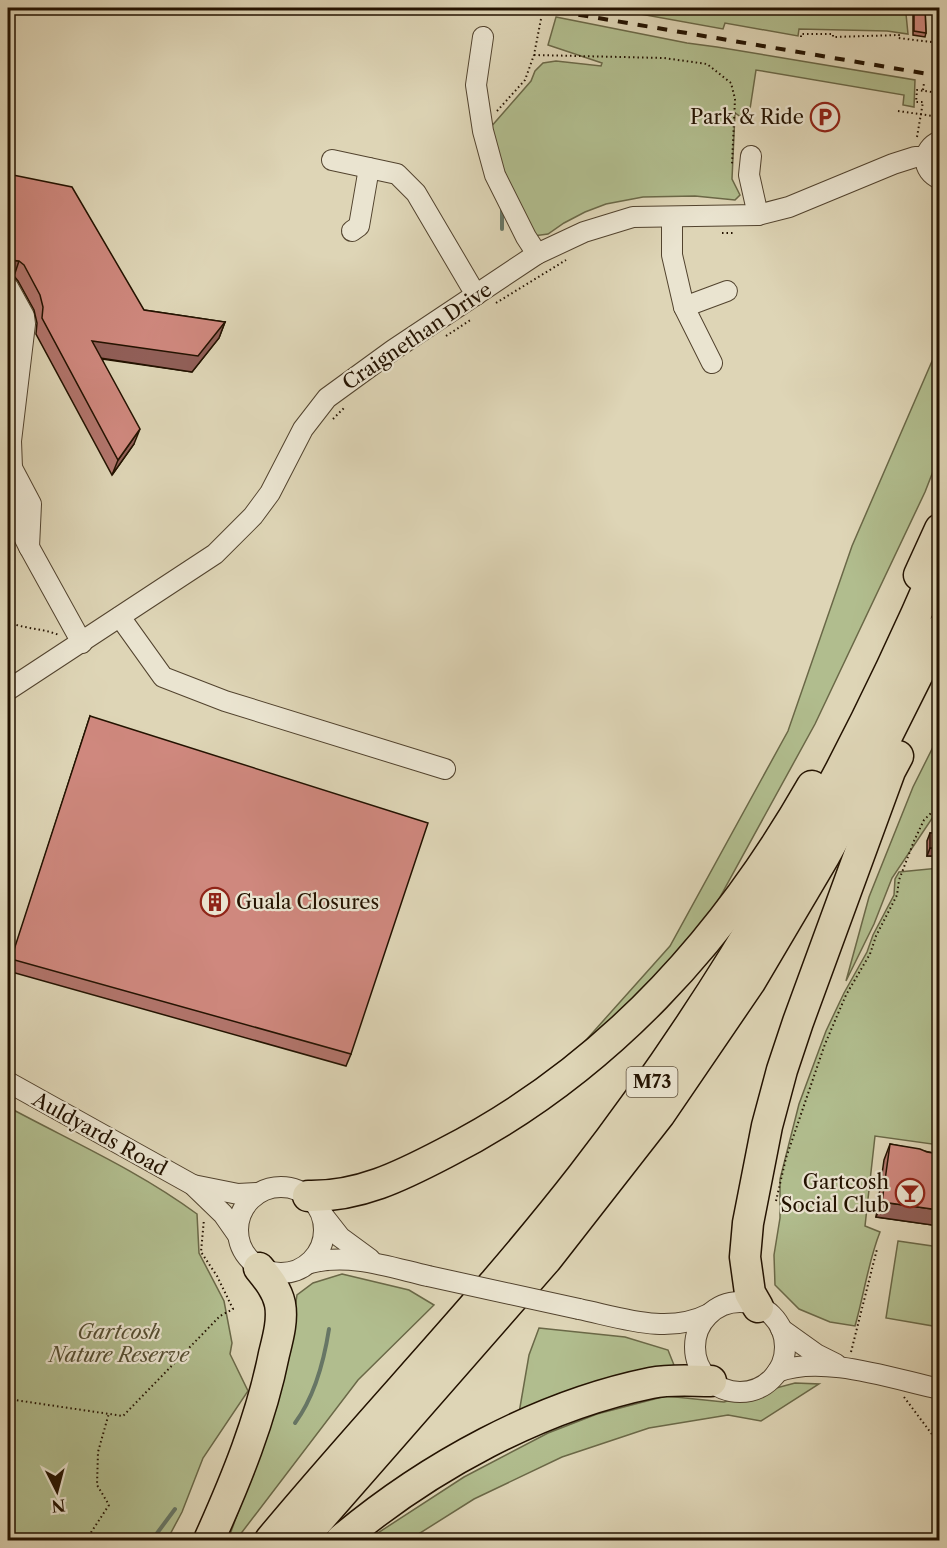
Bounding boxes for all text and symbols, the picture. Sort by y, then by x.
parking icon: Park & Ride [809,101,841,133]
place label: Park & Ride [690,105,804,129]
street label: Craignethan Drive [338,277,496,395]
building icon: Guala Closures [199,886,231,918]
place label: Guala Closures [236,890,379,914]
road number: M73 [626,1067,678,1097]
street label: Auldyards Road [28,1087,171,1181]
place label: Gartcosh Social Club [781,1170,889,1217]
bar icon: Gartcosh Social Club [894,1177,926,1209]
park label: Gartcosh Nature Reserve [47,1320,190,1367]
north arrow [27,1461,87,1521]
text: N [51,1495,67,1517]

